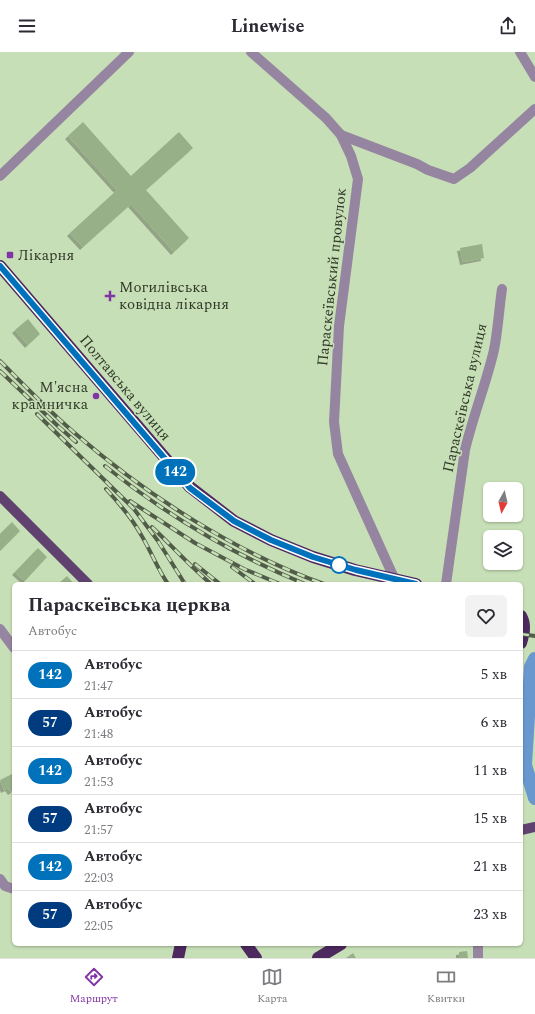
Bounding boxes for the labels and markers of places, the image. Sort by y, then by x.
place label: Лікарня [18,244,74,267]
marker: Лікарня [5,250,15,260]
place label: Могилівська ковідна лікарня [119,276,229,316]
marker: Могилівська ковідна лікарня [104,290,116,302]
place label: М'ясна крамничка [12,376,89,416]
marker: М'ясна крамничка [91,391,101,401]
unlabelled marker [330,556,348,574]

